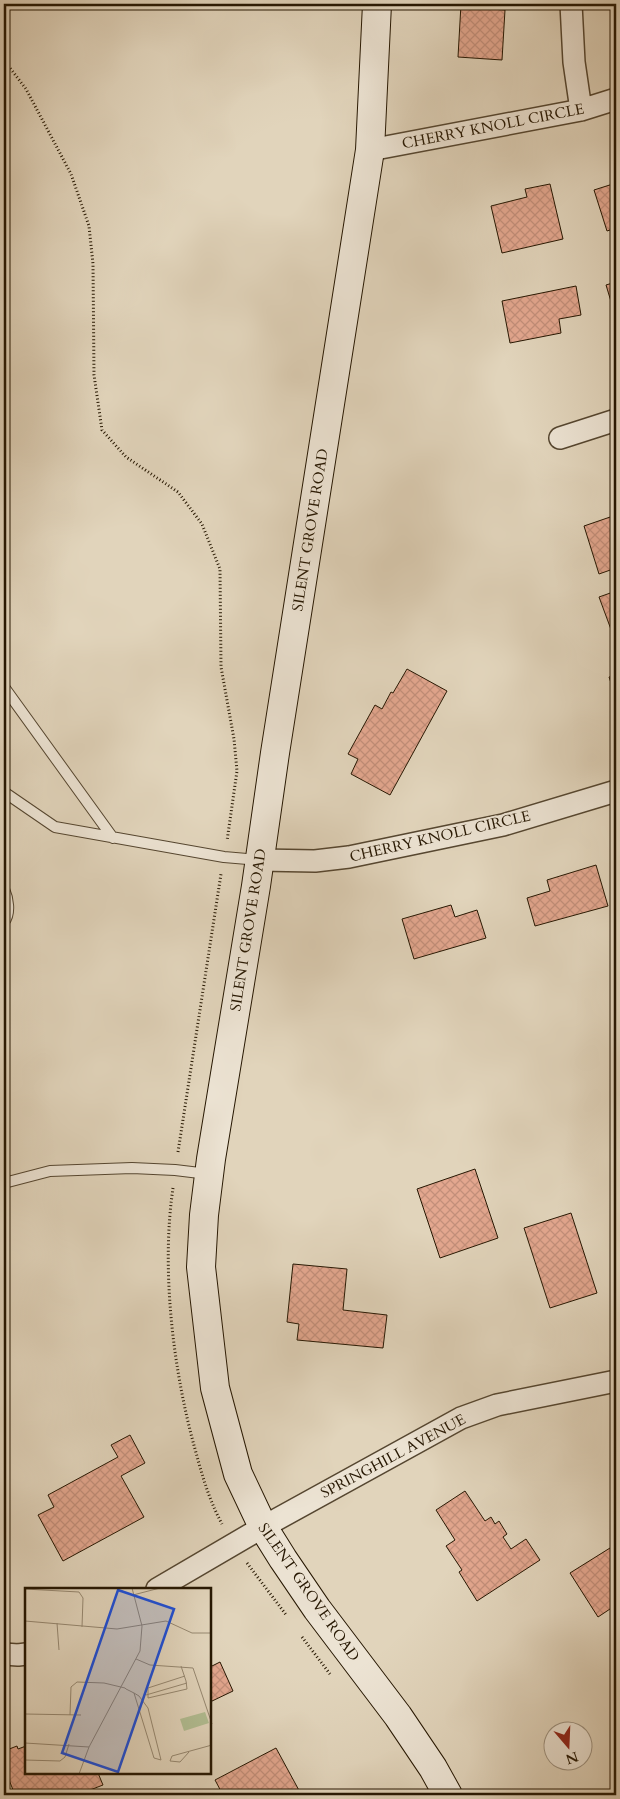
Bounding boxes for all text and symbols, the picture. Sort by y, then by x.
street label: CHERRY KNOLL CIRCLE [400,99,586,153]
street label: SILENT GROVE ROAD [287,447,333,613]
street label: CHERRY KNOLL CIRCLE [348,805,532,867]
street label: SILENT GROVE ROAD [225,847,271,1013]
street label: SPRINGHILL AVENUE [317,1409,469,1503]
street label: SILENT GROVE ROAD [254,1519,364,1665]
inset map [25,1588,211,1774]
north arrow [542,1722,592,1772]
text: N [563,1747,581,1769]

